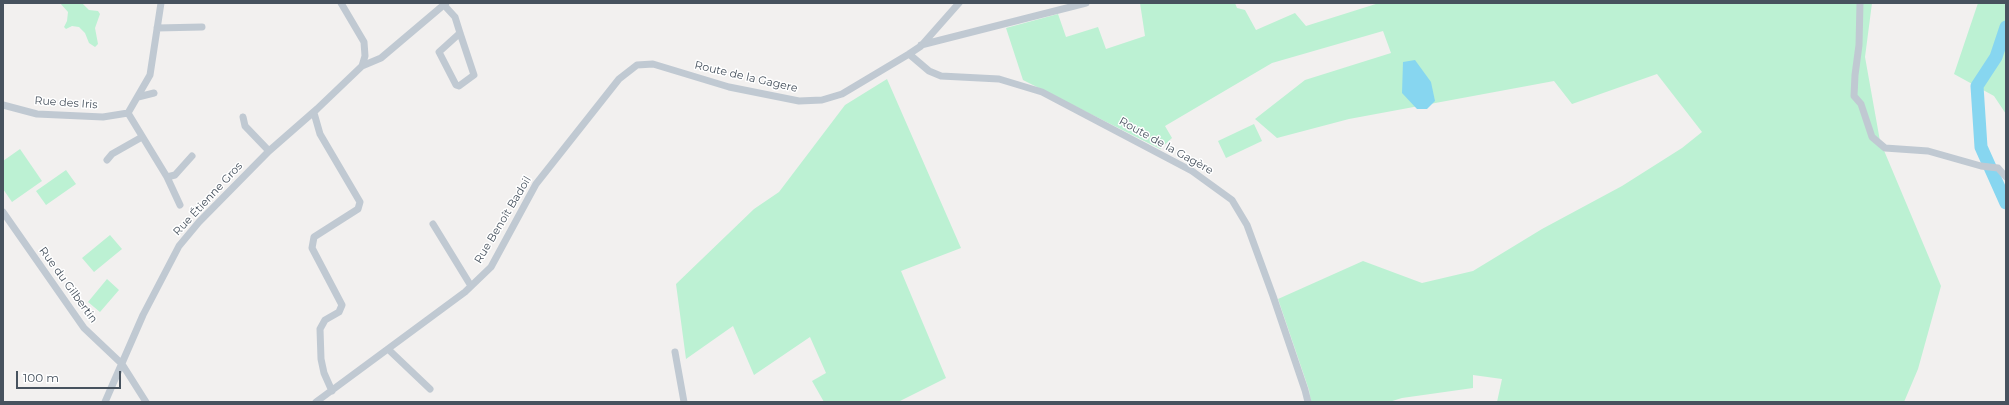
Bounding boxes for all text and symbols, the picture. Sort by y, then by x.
street label: Route de la Gagere [693,59,799,95]
street label: Rue des Iris [34,94,98,112]
street label: Route de la Gagère [1117,115,1215,177]
street label: Rue Étienne Gros [171,160,245,238]
street label: Rue Benoît Badoil [472,174,534,266]
street label: Rue du Gilbertin [36,244,100,326]
scale bar [18,363,123,389]
text: 100 m [23,370,59,385]

